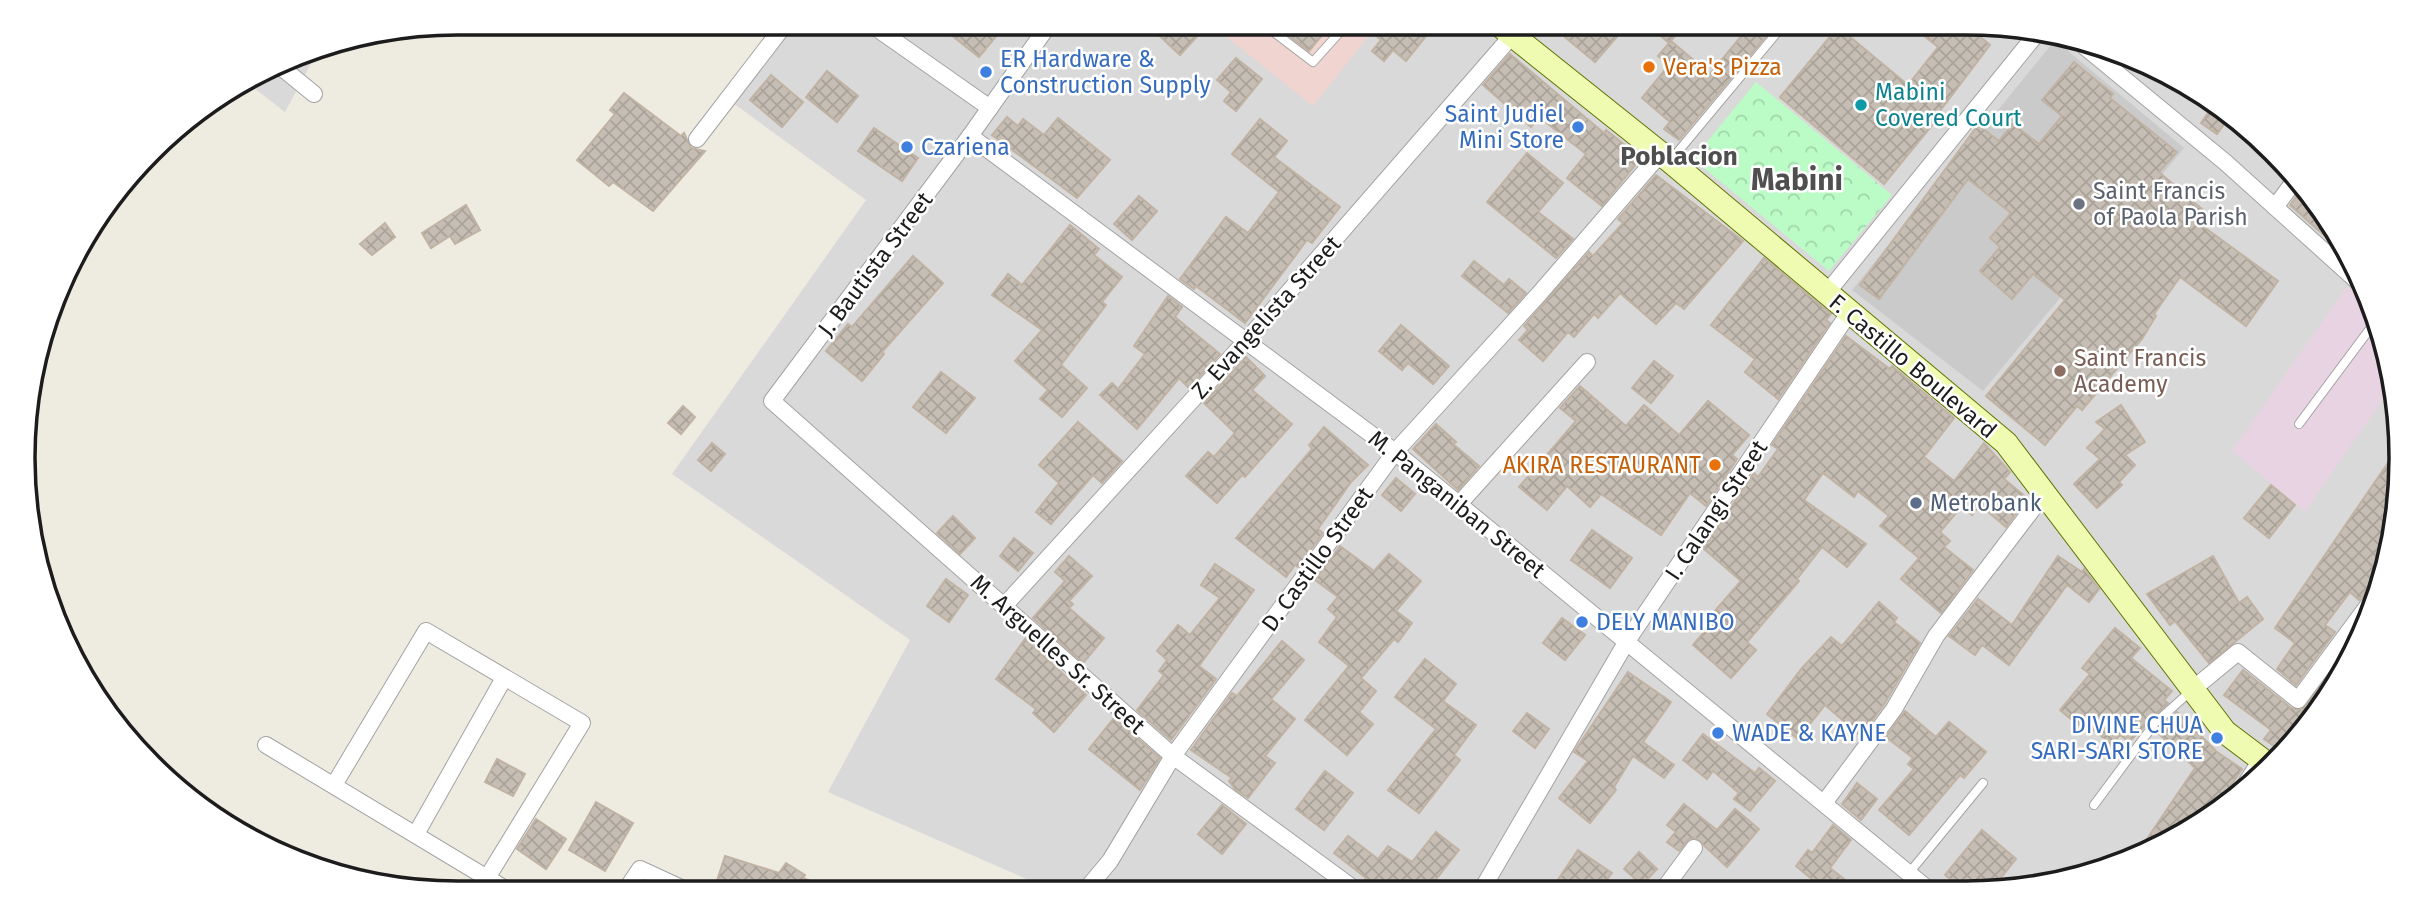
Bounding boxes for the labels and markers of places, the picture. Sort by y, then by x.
place label: ER Hardware & Construction Supply [1000,45,1211,99]
place label: Vera's Pizza [1663,53,1782,81]
marker: Vera's Pizza [1641,59,1657,75]
marker: ER Hardware & Construction Supply [978,64,994,80]
place label: Mabini Covered Court [1875,78,2022,132]
marker: Mabini Covered Court [1853,97,1869,113]
place label: Saint Judiel Mini Store [1445,100,1564,154]
marker: Saint Judiel Mini Store [1570,119,1586,135]
place label: Czariena [921,133,1010,161]
marker: Czariena [899,139,915,155]
place label: Saint Francis of Paola Parish [2093,177,2248,231]
marker: Saint Francis of Paola Parish [2071,196,2087,212]
place label: Saint Francis Academy [2074,344,2206,398]
marker: Saint Francis Academy [2052,363,2068,379]
place label: AKIRA RESTAURANT [1503,451,1701,479]
marker: AKIRA RESTAURANT [1707,457,1723,473]
place label: Metrobank [1930,489,2042,517]
marker: Metrobank [1908,495,1924,511]
place label: DELY MANIBO [1596,608,1735,636]
marker: DELY MANIBO [1574,614,1590,630]
place label: DIVINE CHUA SARI-SARI STORE [2031,711,2204,765]
place label: WADE & KAYNE [1732,719,1887,747]
marker: WADE & KAYNE [1710,725,1726,741]
marker: DIVINE CHUA SARI-SARI STORE [2209,730,2225,746]

